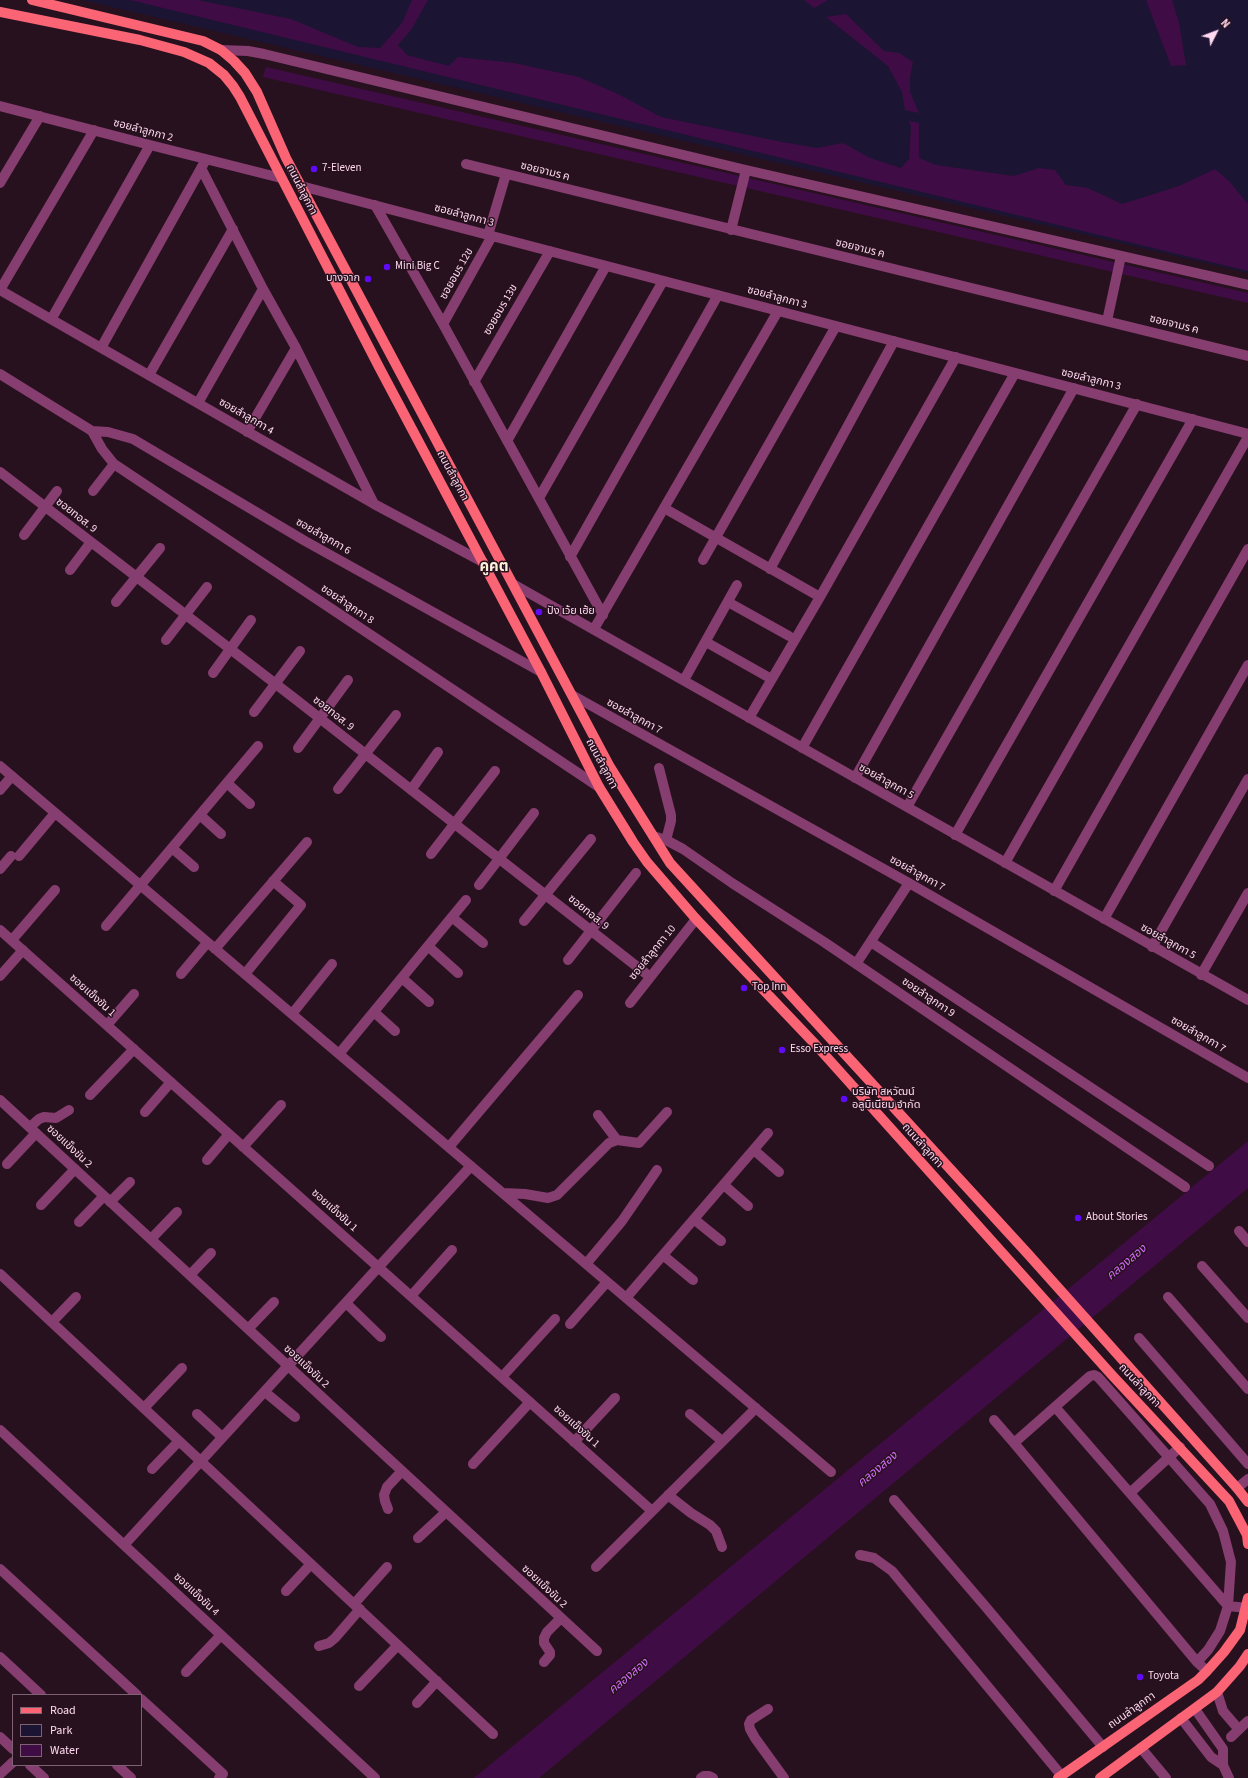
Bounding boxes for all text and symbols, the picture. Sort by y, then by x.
north arrow [1196,12,1236,52]
text: N [1217,16,1233,31]
street label: ซอยลำลูกกา 2 [112,117,174,145]
street label: ซอยจามร ค [519,160,571,184]
place label: 7-Eleven [322,162,362,176]
street label: ถนนลำลูกกา [283,163,319,217]
marker: 7-Eleven [309,164,319,174]
street label: ซอยลำลูกกา 3 [433,202,495,230]
street label: ซอยจามร ค [834,237,886,261]
street label: ซอยอมร 12ข [438,246,476,302]
place label: Mini Big C [395,260,440,274]
marker: Mini Big C [382,262,392,272]
place label: บางจาก [326,272,360,286]
marker: บางจาก [363,274,373,284]
street label: ซอยอมร 13ข [481,282,521,338]
street label: ซอยลำลูกกา 3 [746,284,808,312]
street label: ซอยจามร ค [1148,313,1200,337]
street label: ซอยลำลูกกา 3 [1060,366,1122,394]
street label: ซอยลำลูกกา 4 [216,396,276,438]
street label: ถนนลำลูกกา [433,449,471,503]
street label: ซอยทอส. 9 [53,496,99,536]
street label: ซอยลำลูกกา 6 [293,516,353,558]
district label: คูคต [479,559,509,577]
street label: ซอยลำลูกกา 8 [318,582,376,628]
place label: ปัง เว้ย เฮ้ย [547,605,595,619]
marker: ปัง เว้ย เฮ้ย [534,607,544,617]
street label: ซอยทอส. 9 [310,694,356,734]
street label: ซอยลำลูกกา 7 [604,696,664,738]
street label: ถนนลำลูกกา [582,737,620,791]
street label: ซอยลำลูกกา 5 [856,761,916,803]
street label: ซอยลำลูกกา 7 [887,853,947,895]
street label: ซอยทอส. 9 [565,893,611,933]
street label: ซอยลำลูกกา 5 [1138,921,1198,963]
street label: ซอยลำลูกกา 10 [627,923,679,983]
street label: ซอยแข็งขัน 1 [66,972,118,1020]
street label: ซอยลำลูกกา 9 [899,975,957,1021]
place label: Top Inn [752,981,786,995]
marker: Top Inn [739,983,749,993]
street label: ซอยลำลูกกา 7 [1168,1014,1228,1056]
place label: Esso Express [790,1043,848,1057]
marker: Esso Express [777,1045,787,1055]
place label: บริษัท สหวัฒน์ อลูมิเนียม จำกัด [852,1086,920,1112]
marker: บริษัท สหวัฒน์ อลูมิเนียม จำกัด [839,1094,849,1104]
street label: ถนนลำลูกกา [899,1121,945,1171]
street label: ซอยแข็งขัน 2 [43,1123,95,1171]
street label: ซอยแข็งขัน 1 [308,1187,360,1235]
place label: About Stories [1086,1211,1148,1225]
marker: About Stories [1073,1213,1083,1223]
water label: คลองสอง [1104,1242,1150,1284]
street label: ซอยแข็งขัน 2 [280,1343,332,1391]
street label: ถนนลำลูกกา [1115,1361,1163,1411]
street label: ซอยแข็งขัน 1 [550,1403,602,1451]
water label: คลองสอง [855,1449,901,1491]
street label: ซอยแข็งขัน 2 [518,1563,570,1611]
street label: ซอยแข็งขัน 4 [170,1571,222,1619]
water label: คลองสอง [606,1656,652,1698]
place label: Toyota [1148,1670,1179,1684]
marker: Toyota [1135,1672,1145,1682]
street label: ถนนลำลูกกา [1106,1690,1158,1732]
legend [12,1694,142,1766]
text: Road [50,1702,76,1719]
text: Park [50,1722,72,1739]
text: Water [50,1742,79,1759]

